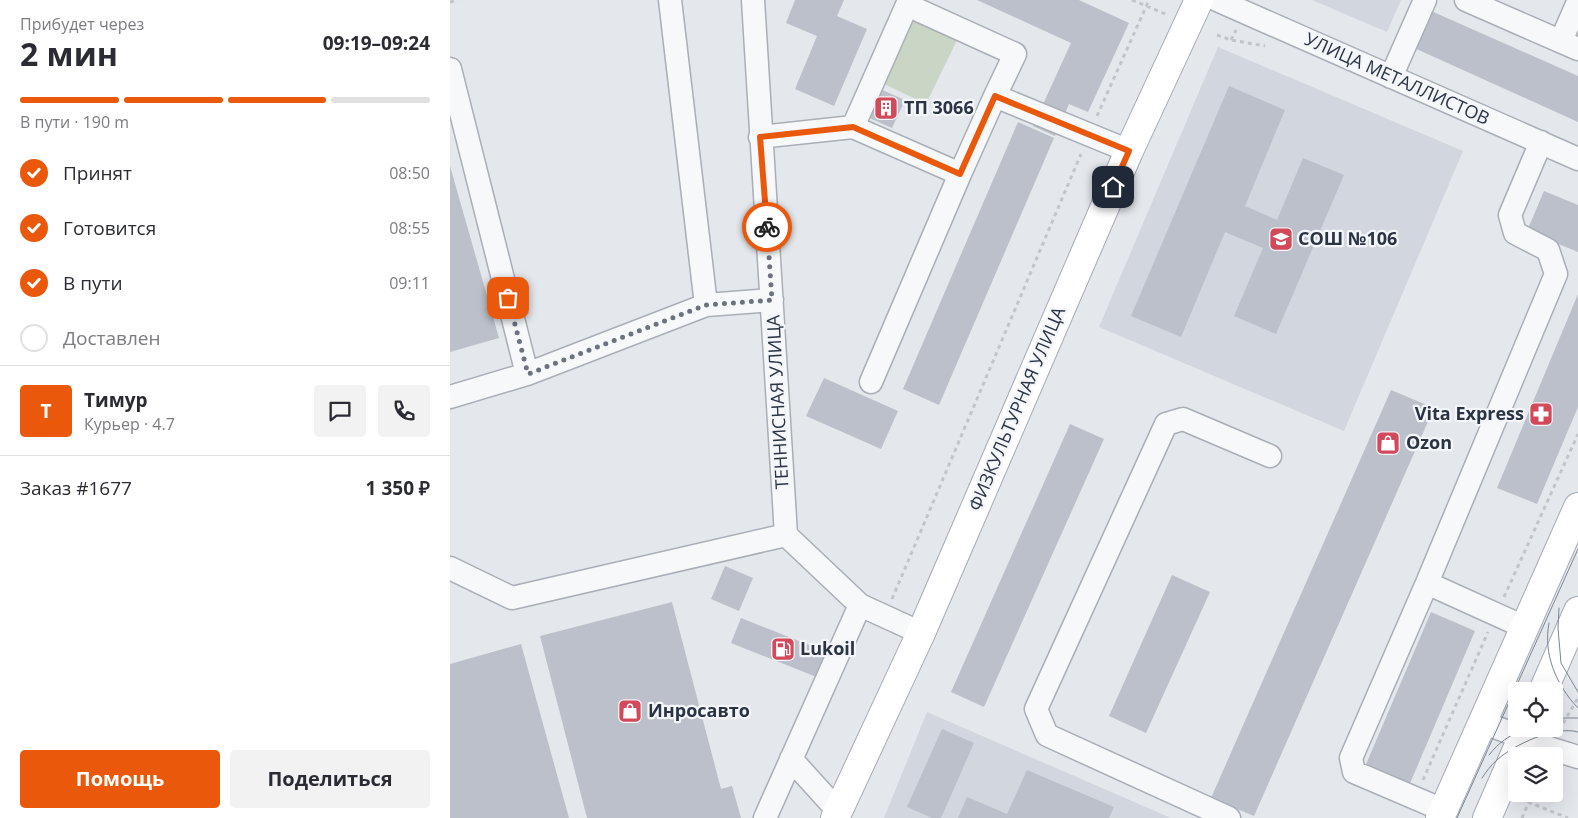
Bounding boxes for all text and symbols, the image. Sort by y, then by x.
text: Прибудет через [20,13,144,35]
street label: УЛИЦА МЕТАЛЛИСТОВ [1301,26,1494,130]
text: 09:19–09:24 [323,30,430,56]
text: 2 мин [20,32,118,75]
building icon: ТП 3066 [873,95,899,121]
place label: ТП 3066 [904,95,974,119]
text: В пути · 190 m [20,111,129,133]
icon: check [20,159,48,187]
text: Принят [63,160,132,186]
text: 08:50 [389,162,430,184]
pin [1092,166,1134,208]
icon: home [1099,173,1127,201]
courier [742,202,792,252]
icon: bike [753,213,781,241]
icon: check [20,214,48,242]
text: Готовится [63,215,156,241]
text: 08:55 [389,217,430,239]
school or university icon: СОШ №106 [1268,226,1294,252]
place label: СОШ №106 [1298,226,1397,250]
icon: check [20,269,48,297]
text: В пути [63,270,123,296]
text: 09:11 [389,272,430,294]
pin [487,277,529,319]
icon: bag [494,284,522,312]
street label: ФИЗКУЛЬТУРНАЯ УЛИЦА [962,302,1070,514]
street label: ТЕННИСНАЯ УЛИЦА [760,314,794,490]
text: Доставлен [63,325,161,351]
button: chat [314,385,366,437]
button: phone [378,385,430,437]
text: Тимур [84,387,148,413]
text: Т [40,398,52,424]
place label: Vita Express [1415,401,1524,425]
pharmacy icon: Vita Express [1528,401,1554,427]
text: Курьер · 4.7 [84,413,175,435]
shop icon: Ozon [1375,430,1401,456]
place label: Ozon [1406,430,1452,454]
text: Заказ #1677 [20,475,132,501]
text: 1 350 ₽ [366,475,430,501]
fuel station icon: Lukoil [770,636,796,662]
place label: Lukoil [800,636,855,660]
map controls [1508,682,1563,802]
button: locate [1508,682,1563,737]
shop icon: Инросавто [617,698,643,724]
place label: Инросавто [648,698,750,722]
button: layers [1508,747,1563,802]
button: Помощь [20,750,220,808]
button: Поделиться [230,750,430,808]

